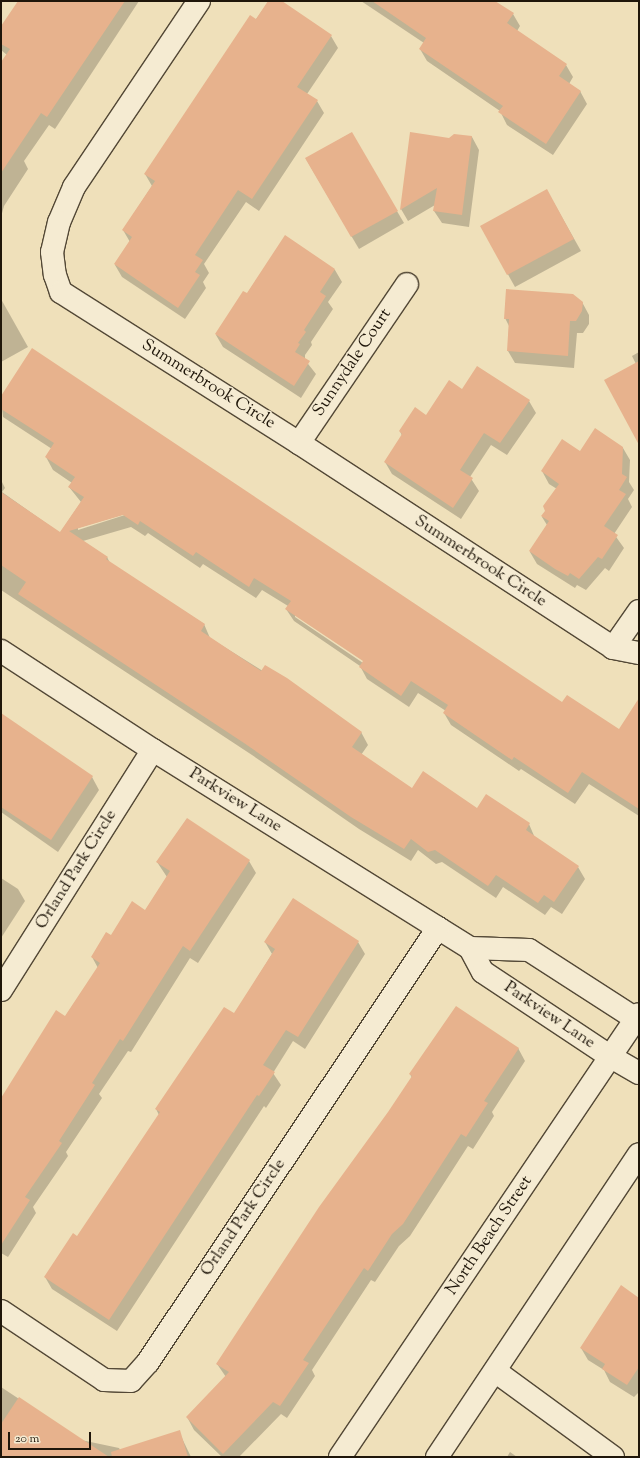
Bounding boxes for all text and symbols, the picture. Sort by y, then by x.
street label: Sunnydale Court [309,305,397,421]
street label: Summerbrook Circle [137,336,279,434]
street label: Summerbrook Circle [410,512,550,612]
street label: Parkview Lane [185,764,285,838]
street label: Orland Park Circle [32,806,122,934]
street label: Parkview Lane [499,978,599,1054]
street label: Orland Park Circle [197,1155,291,1281]
street label: North Beach Street [442,1172,538,1300]
scale bar [10,1424,93,1450]
text: 20 m [15,1430,39,1448]

